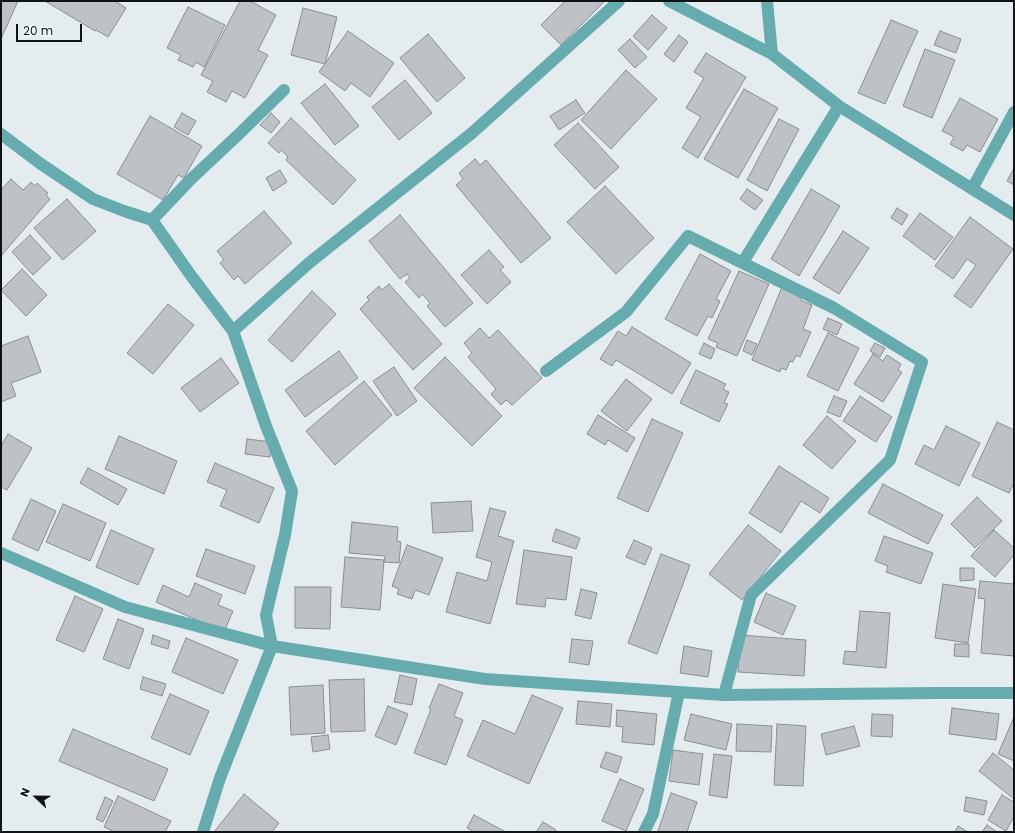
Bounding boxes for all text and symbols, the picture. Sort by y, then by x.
scale bar [18,16,84,42]
text: 20 m [23,22,53,39]
north arrow [16,777,56,817]
text: N [16,786,34,799]

